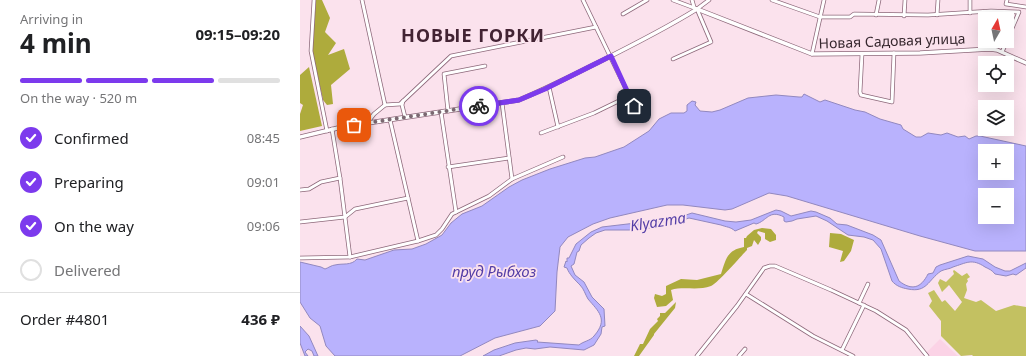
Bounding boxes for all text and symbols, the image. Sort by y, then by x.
text: Arriving in [20,10,83,28]
north arrow [978,12,1014,48]
map controls [978,12,1014,224]
district label: НОВЫЕ ГОРКИ [401,23,545,47]
text: 09:15–09:20 [195,24,280,44]
text: 4 min [20,25,92,61]
street label: Новая Садовая улица [818,28,966,53]
button: locate [978,56,1014,92]
courier [459,86,499,126]
text: On the way · 520 m [20,89,137,107]
pin [617,89,651,123]
icon: bike [468,95,490,117]
icon: home [623,95,645,117]
button: layers [978,100,1014,136]
pin [337,108,371,142]
icon: bag [343,114,365,136]
icon: check [20,127,42,149]
text: Confirmed [54,128,129,148]
text: 08:45 [247,129,280,147]
button: + [978,144,1014,180]
icon: check [20,171,42,193]
text: Preparing [54,172,124,192]
text: 09:01 [247,173,280,191]
button: − [978,188,1014,224]
water label: Klyazma [629,207,688,235]
icon: check [20,215,42,237]
text: On the way [54,216,134,236]
text: 09:06 [247,217,280,235]
text: Delivered [54,260,121,280]
water label: пруд Рыбхоз [452,261,536,281]
text: Order #4801 [20,309,109,329]
text: 436 ₽ [241,309,280,329]

